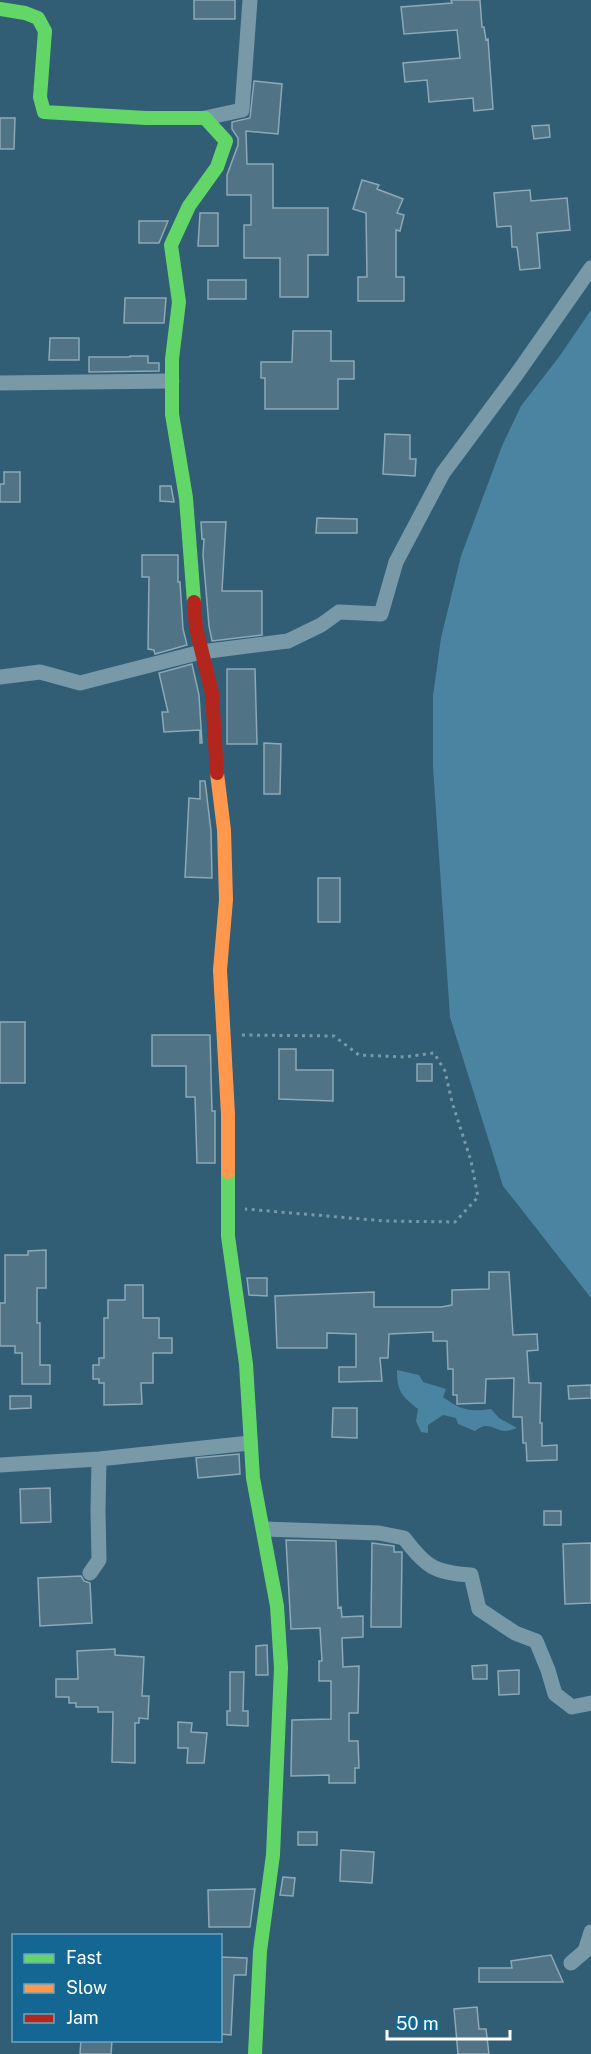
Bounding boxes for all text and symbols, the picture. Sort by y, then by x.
legend [12,1934,222,2042]
text: Fast [66,1947,102,1968]
text: Slow [66,1977,107,1998]
scale bar [387,2003,510,2041]
text: Jam [66,2007,99,2028]
text: 50 m [396,2013,439,2034]

